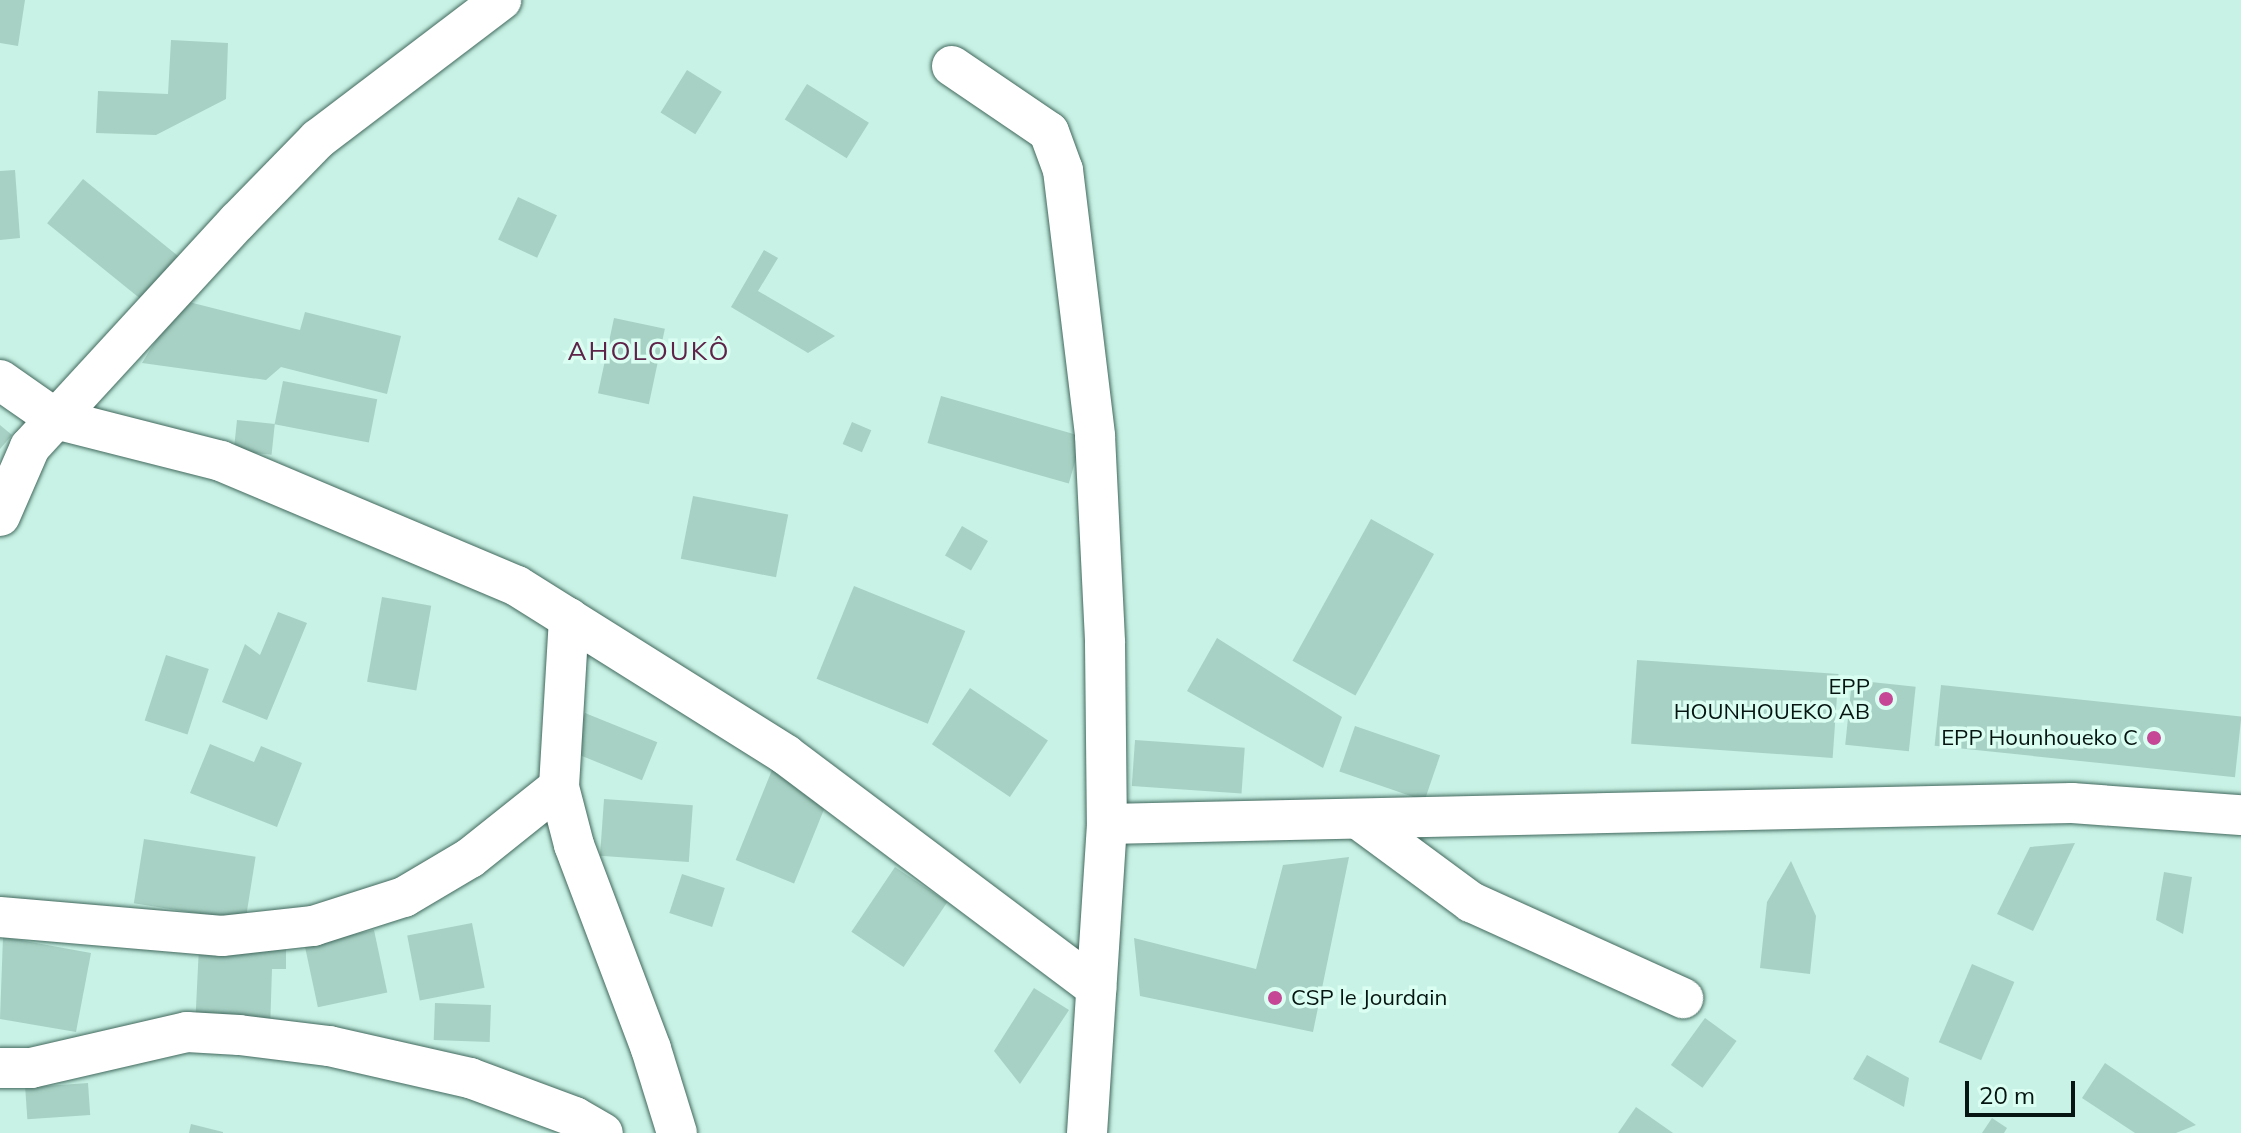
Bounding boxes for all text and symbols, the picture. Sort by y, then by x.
district label: AHOLOUKÔ [567,335,731,367]
place label: EPP HOUNHOUEKO AB [1674,673,1870,724]
marker: EPP HOUNHOUEKO AB [1877,690,1895,708]
place label: EPP Hounhoueko C [1941,725,2138,751]
marker: EPP Hounhoueko C [2145,729,2163,747]
place label: CSP le Jourdain [1291,985,1447,1011]
marker: CSP le Jourdain [1266,989,1284,1007]
scale bar [1969,1065,2079,1115]
text: 20 m [1979,1080,2035,1110]

